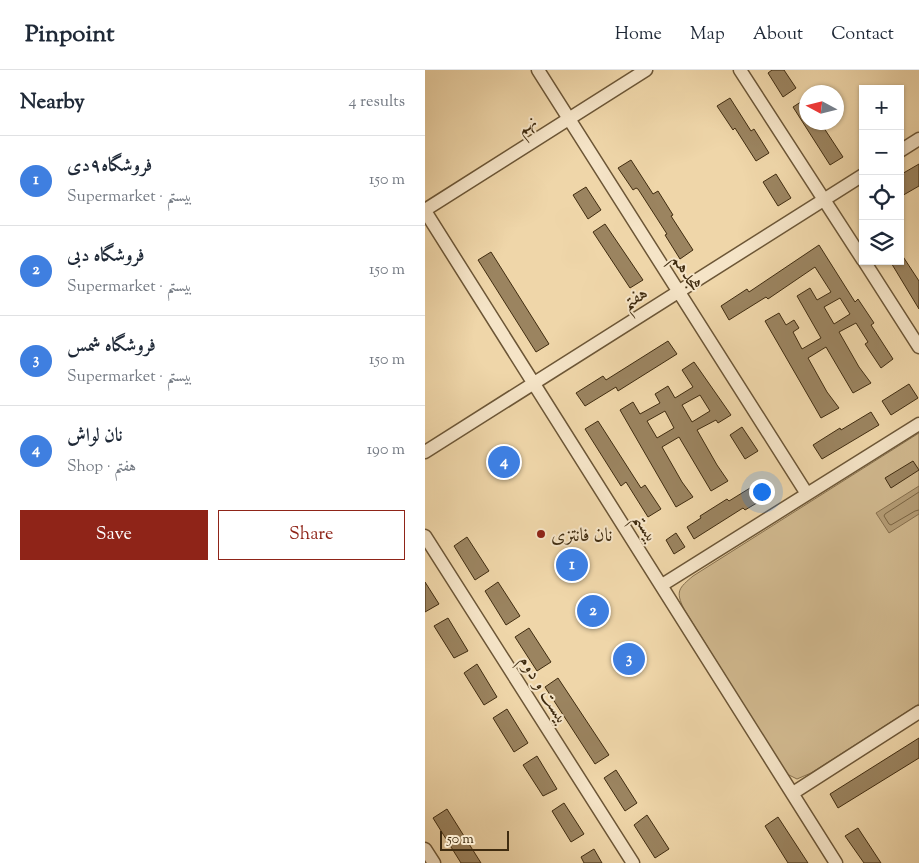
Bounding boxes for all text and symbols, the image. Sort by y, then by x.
text: Pinpoint [25,18,114,52]
text: Home [615,22,662,48]
text: Map [690,22,725,48]
text: About [753,22,803,48]
text: Contact [831,22,894,48]
north arrow [799,85,844,130]
map controls [859,85,904,265]
button: + [859,85,904,130]
text: Nearby [20,88,85,118]
text: 4 results [349,91,405,114]
street label: نهم [512,109,545,145]
button: − [859,130,904,175]
text: فروشگاه۹دی [67,153,152,180]
text: 1 [33,169,39,192]
text: 150 m [369,169,405,192]
button: locate [859,175,904,220]
text: Supermarket · بیستم [67,186,192,209]
button: layers [859,220,904,265]
text: فروشگاه دبی [67,243,145,270]
street label: هجدهم [661,249,708,299]
text: 2 [32,259,40,282]
text: 150 m [369,259,405,282]
text: Supermarket · بیستم [67,276,192,299]
street label: هفتم [617,281,656,321]
text: فروشگاه شمس [67,333,156,360]
text: 3 [33,349,39,372]
text: 150 m [369,349,405,372]
text: Supermarket · بیستم [67,366,192,389]
text: نان لواش [67,423,123,450]
text: 4 [32,439,40,462]
text: 190 m [367,439,405,462]
pin: 4 [488,443,520,481]
text: Shop · هفتم [67,456,136,479]
your location [749,479,775,505]
street label: بیستم [622,508,664,551]
button: Save [20,510,208,560]
button: Share [218,510,405,560]
place label: نان فانتزی [551,523,612,550]
marker: نان فانتزی [535,528,547,540]
pin: 1 [556,546,588,584]
pin: 2 [577,592,609,630]
pin: 3 [613,640,645,678]
street label: بیست و دوم [510,650,575,731]
scale bar [440,828,509,851]
text: 50 m [447,830,474,850]

